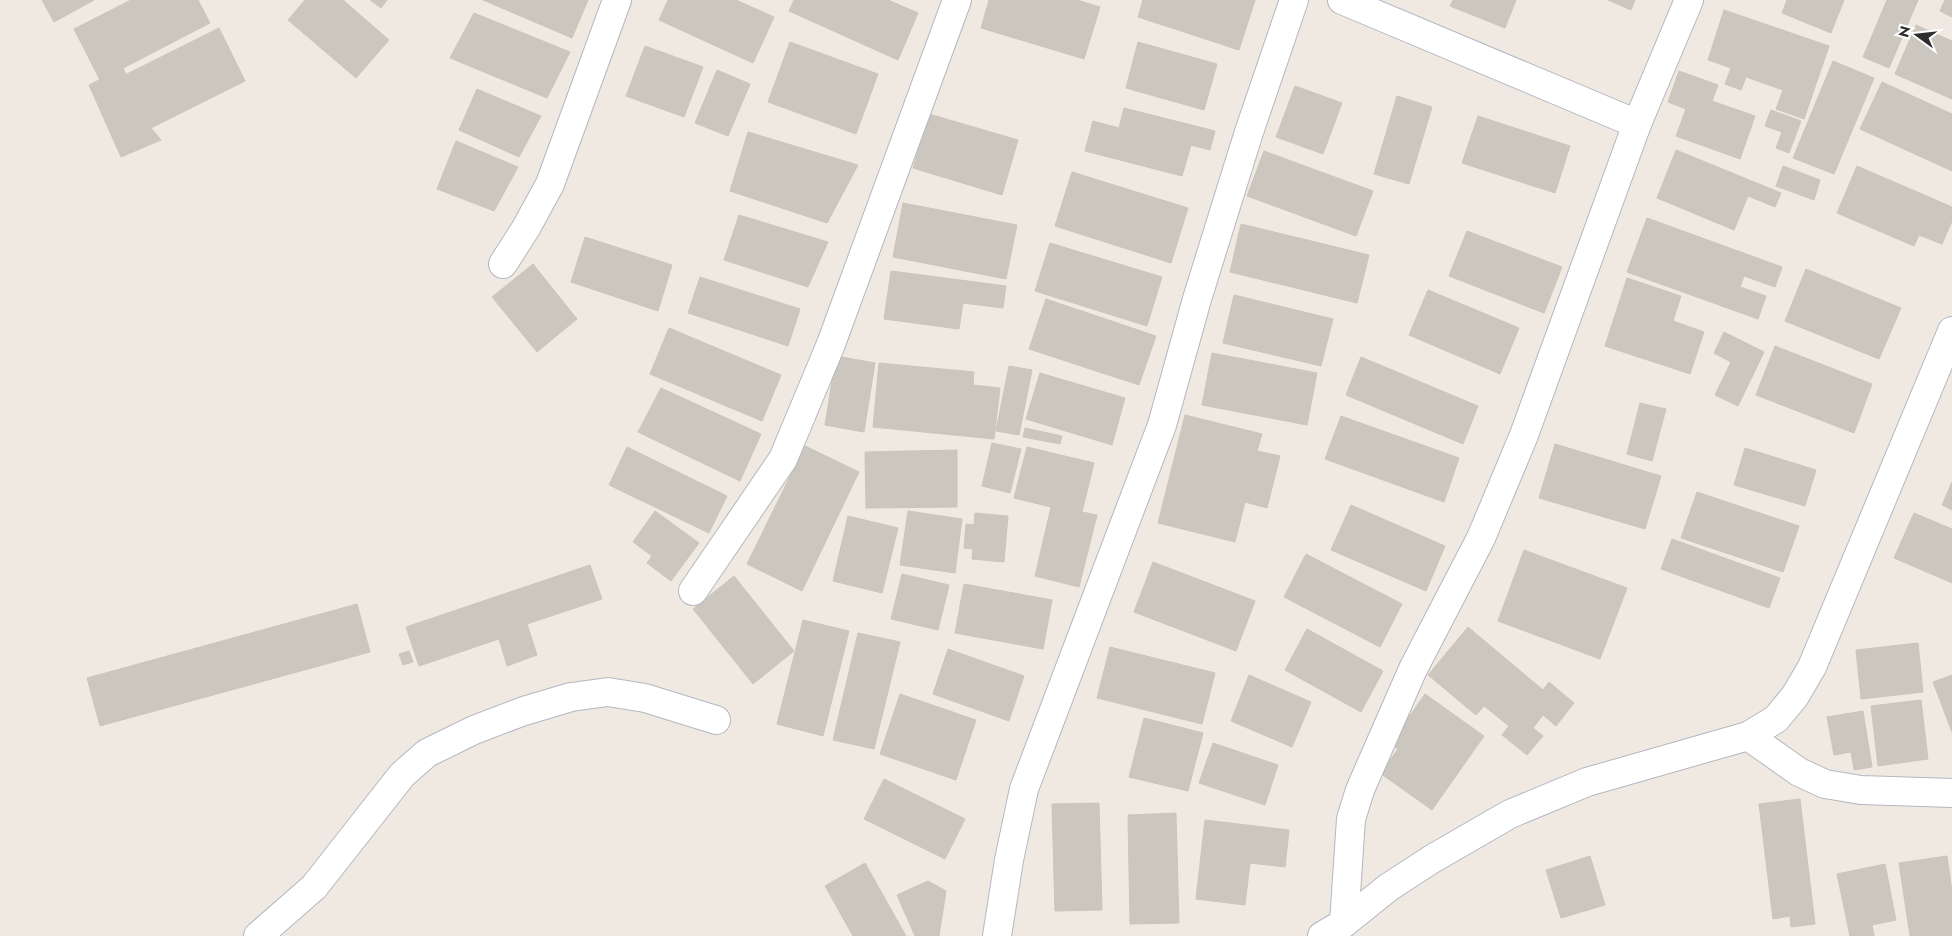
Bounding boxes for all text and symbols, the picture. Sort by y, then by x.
north arrow [1892,10,1942,60]
text: N [1893,24,1916,40]

